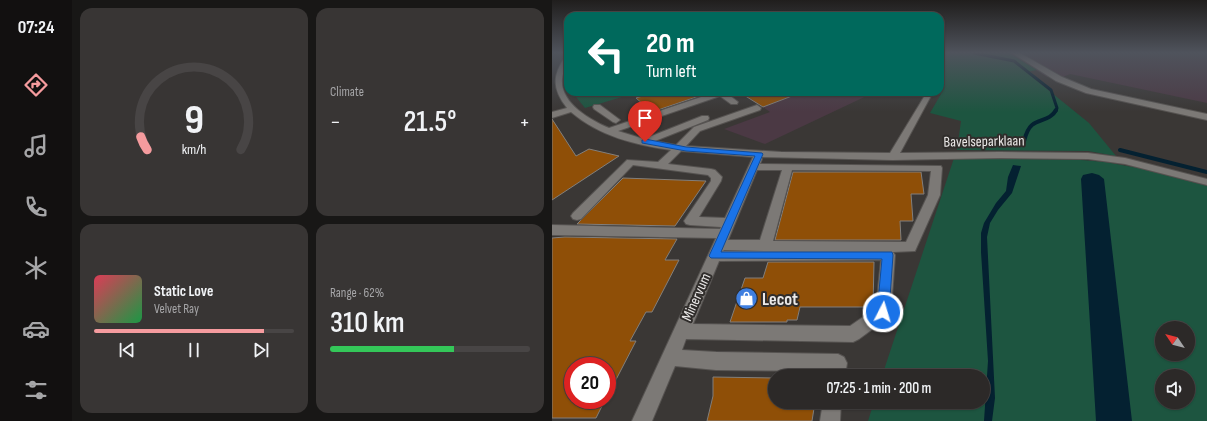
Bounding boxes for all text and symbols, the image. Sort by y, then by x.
text: 07:24 [18,17,54,38]
text: 20 m [646,27,695,60]
icon: left [580,28,632,80]
text: Turn left [646,61,697,82]
icon: directions [22,71,50,99]
text: Climate [330,84,364,100]
text: 9 [184,96,204,145]
pin [628,101,662,142]
text: 21.5° [403,104,457,140]
icon: arrive [634,107,656,129]
text: − [330,109,341,136]
text: + [519,109,530,136]
street label: Bavelseparklaan [943,131,1025,152]
icon: music [22,132,50,160]
text: km/h [182,140,206,157]
icon: phone [22,193,50,221]
icon: climate [22,254,50,282]
street label: Minervum [678,270,715,324]
text: Static Love [154,282,213,301]
text: Range · 62% [330,285,384,301]
shop icon: Lecot [733,286,759,312]
place label: Lecot [762,289,798,310]
position arrow [862,291,904,333]
text: Velvet Ray [154,301,199,317]
text: 310 km [330,305,405,341]
icon: car [22,315,50,343]
north arrow [1155,321,1195,361]
map controls [1155,321,1195,409]
icon: previous [116,339,138,361]
icon: pause [183,339,205,361]
icon: next [250,339,272,361]
speed limit sign: 20 [564,357,616,409]
button: sound [1155,369,1195,409]
icon: filters [22,376,50,404]
text: 07:25 · 1 min · 200 m [827,379,931,398]

